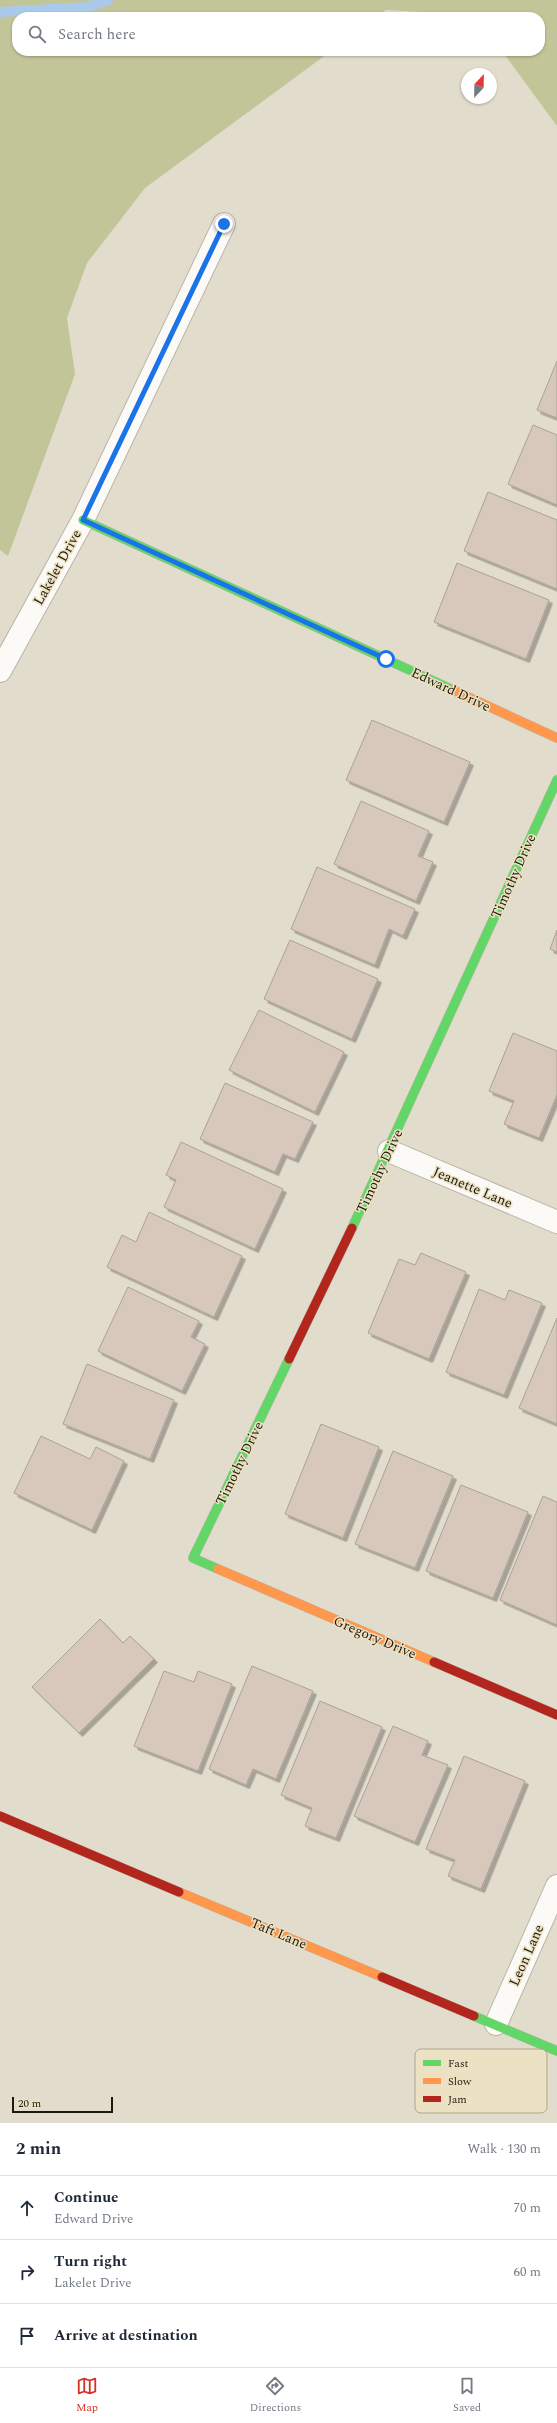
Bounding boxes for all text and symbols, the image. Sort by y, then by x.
search box [12,12,545,56]
icon: search [26,23,48,45]
text: Search here [58,23,136,46]
north arrow [461,68,497,104]
route end [215,215,233,233]
street label: Lakelet Drive [28,525,87,609]
route start [377,650,395,668]
street label: Edward Drive [408,662,494,717]
street label: Timothy Drive [485,830,542,922]
street label: Timothy Drive [351,1125,408,1217]
street label: Jeanette Lane [430,1161,516,1214]
street label: Timothy Drive [210,1418,269,1509]
street label: Gregory Drive [330,1611,420,1664]
street label: Taft Lane [247,1912,310,1955]
street label: Leon Lane [504,1921,549,1989]
legend [415,2049,547,2113]
text: Fast [448,2055,469,2072]
text: Slow [448,2073,472,2090]
text: Jam [448,2091,467,2108]
scale bar [12,2095,113,2114]
text: 20 m [18,2095,41,2112]
text: 2 min [16,2136,61,2162]
text: Walk · 130 m [467,2139,541,2159]
text: Continue [54,2186,119,2209]
icon: ahead [16,2197,38,2219]
text: 70 m [514,2198,541,2218]
text: Edward Drive [54,2209,133,2229]
text: Turn right [54,2250,127,2273]
icon: right [16,2261,38,2283]
text: 60 m [514,2262,541,2282]
text: Lakelet Drive [54,2273,132,2293]
text: Arrive at destination [54,2324,198,2347]
icon: arrive [16,2325,38,2347]
tab: Map [76,2375,98,2416]
tab: Directions [250,2375,301,2416]
tab: Saved [453,2375,481,2416]

